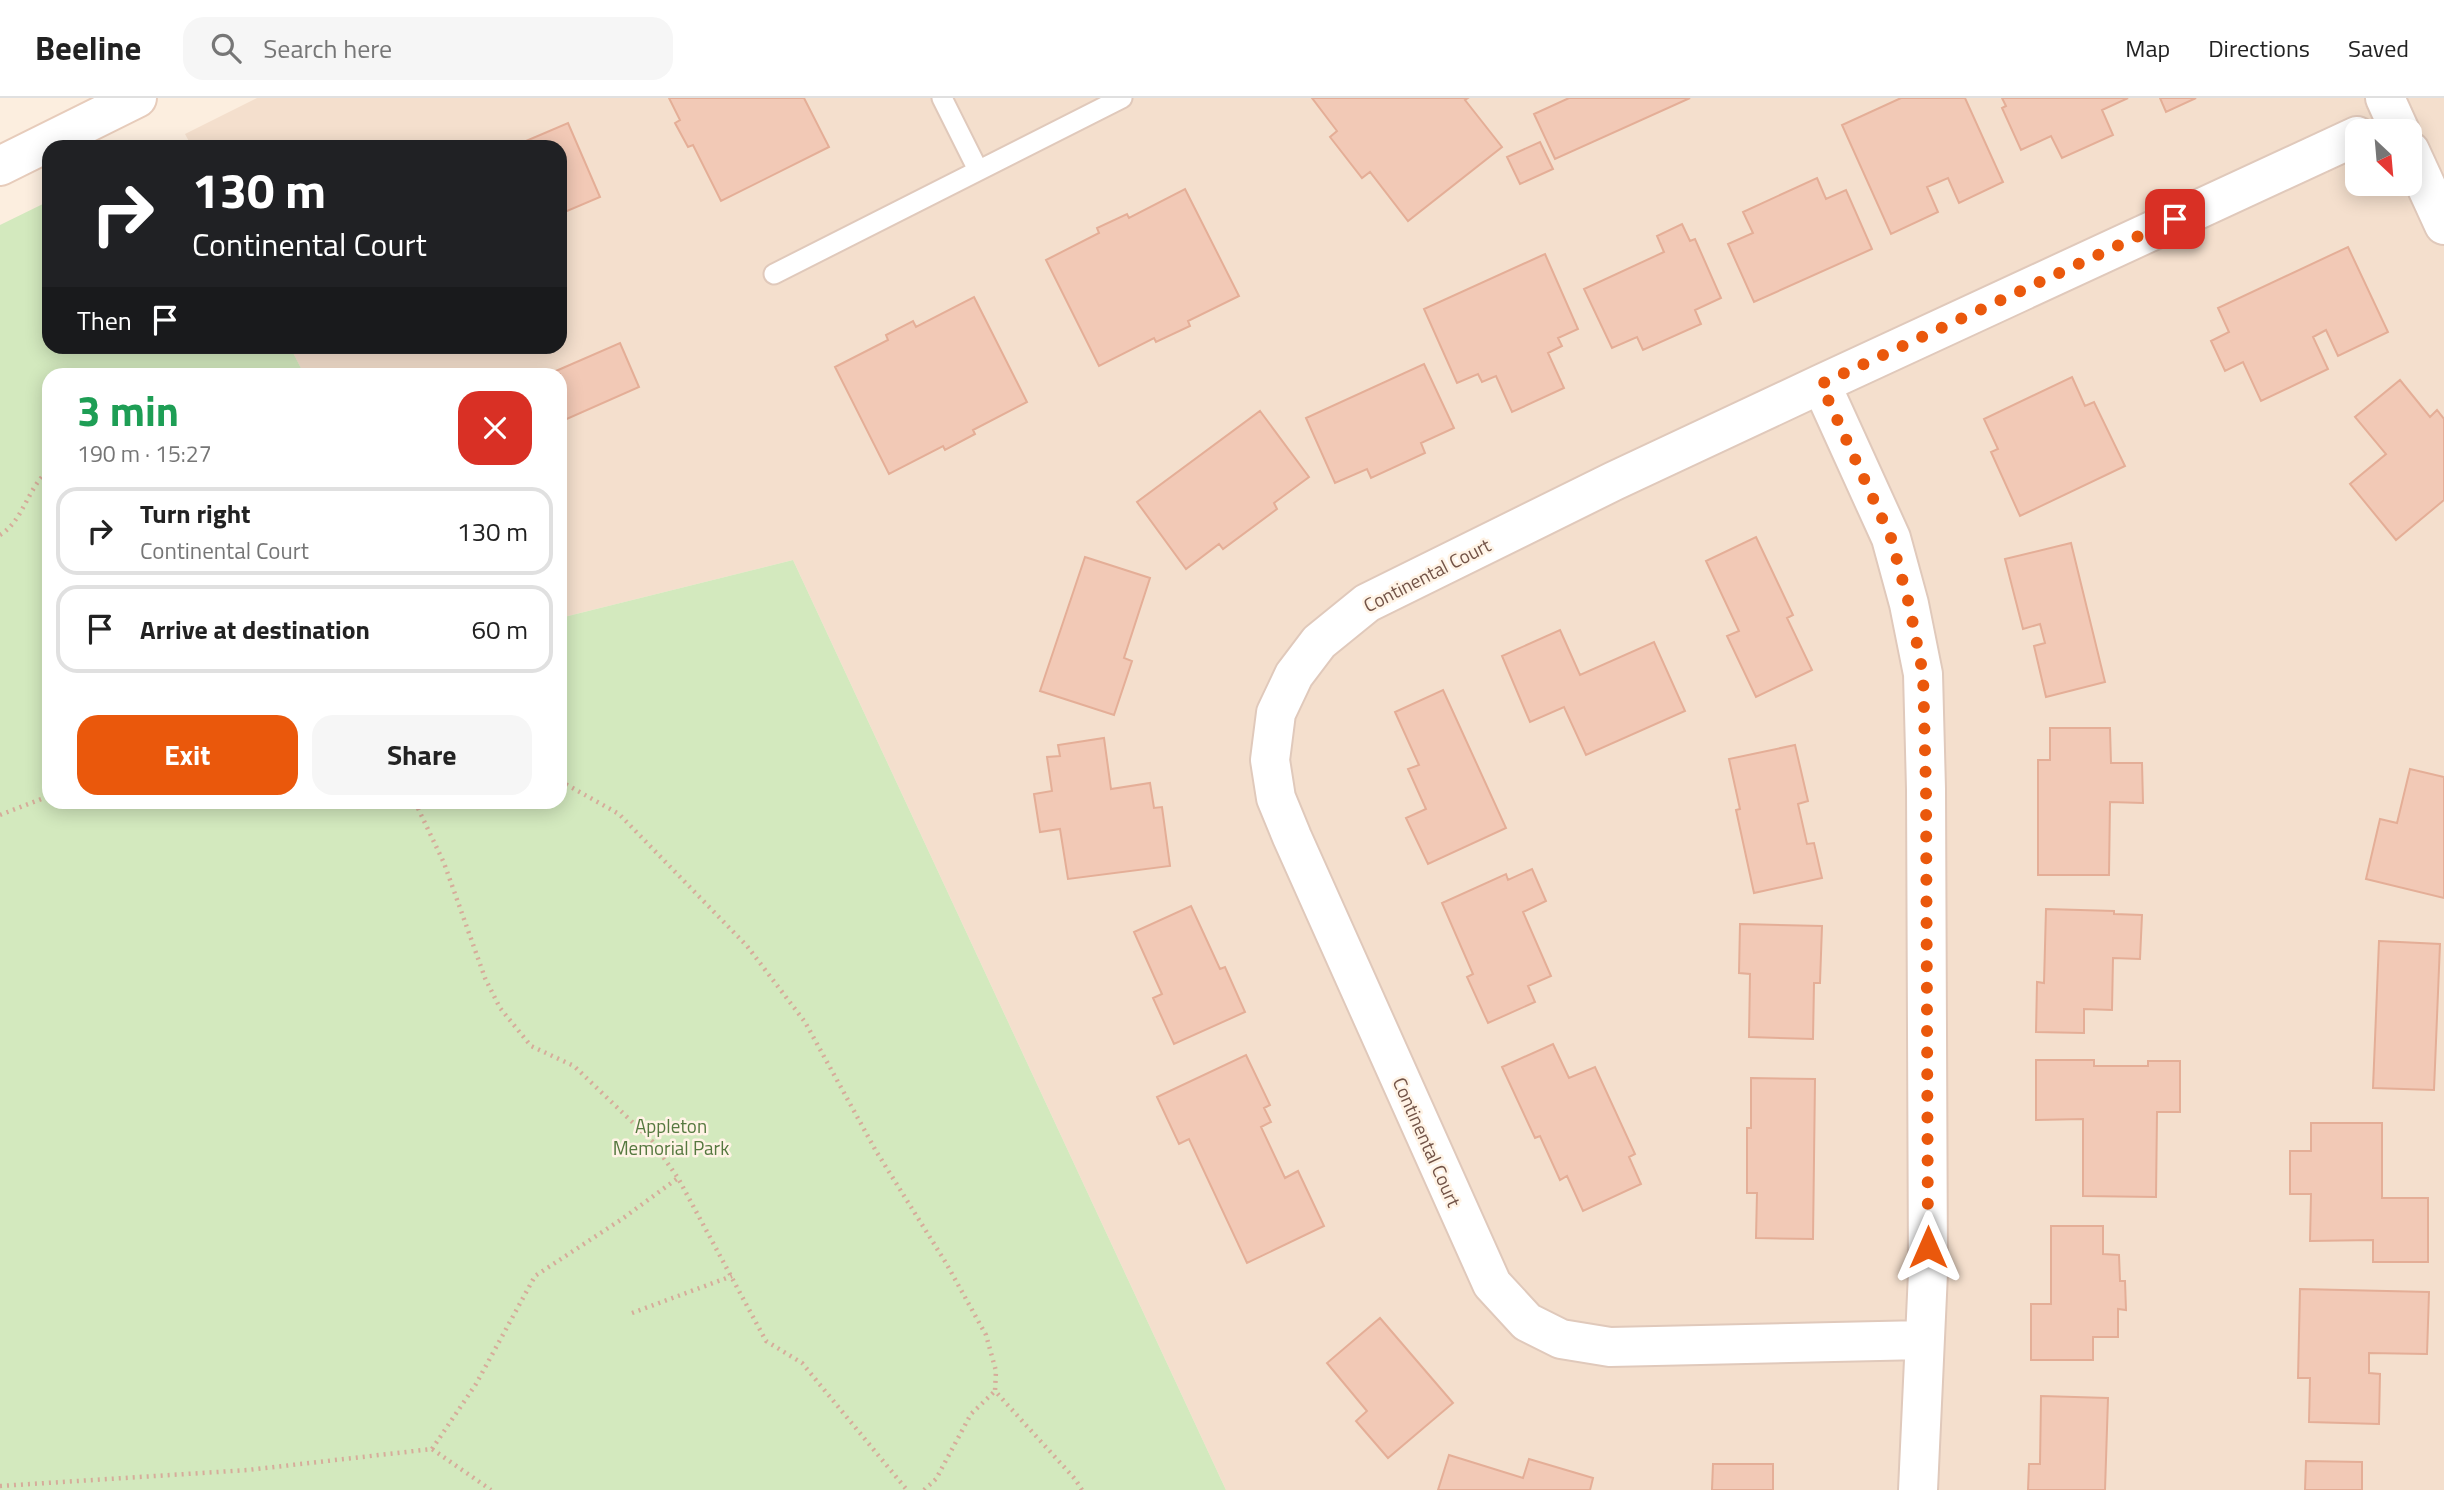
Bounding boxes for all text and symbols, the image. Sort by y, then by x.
search box [183,17,673,80]
text: Beeline [35,23,141,73]
icon: search [207,29,245,67]
text: Search here [263,29,392,68]
text: Map [2125,30,2170,66]
text: Directions [2208,30,2310,66]
text: Saved [2348,30,2409,66]
north arrow [2345,119,2422,196]
map controls [2345,119,2422,196]
text: 130 m [192,152,326,227]
icon: right [77,168,168,259]
pin [2145,189,2205,249]
icon: arrive [2156,200,2194,238]
text: Continental Court [192,220,427,268]
text: Then [77,301,132,340]
icon: arrive [146,301,184,339]
text: 3 min [77,378,179,442]
button: close [458,391,532,465]
text: 190 m · 15:27 [77,436,212,471]
text: Turn right [140,494,251,533]
icon: right [81,512,119,550]
text: 130 m [457,512,528,551]
street label: Continental Court [1358,530,1496,619]
text: Continental Court [140,533,309,568]
icon: arrive [81,610,119,648]
text: Arrive at destination [140,610,370,649]
text: 60 m [471,610,528,649]
button: Exit [77,715,298,795]
button: Share [312,715,532,795]
street label: Continental Court [1386,1072,1469,1212]
park label: Appleton Memorial Park [613,1111,729,1162]
position arrow [1891,1210,1965,1284]

